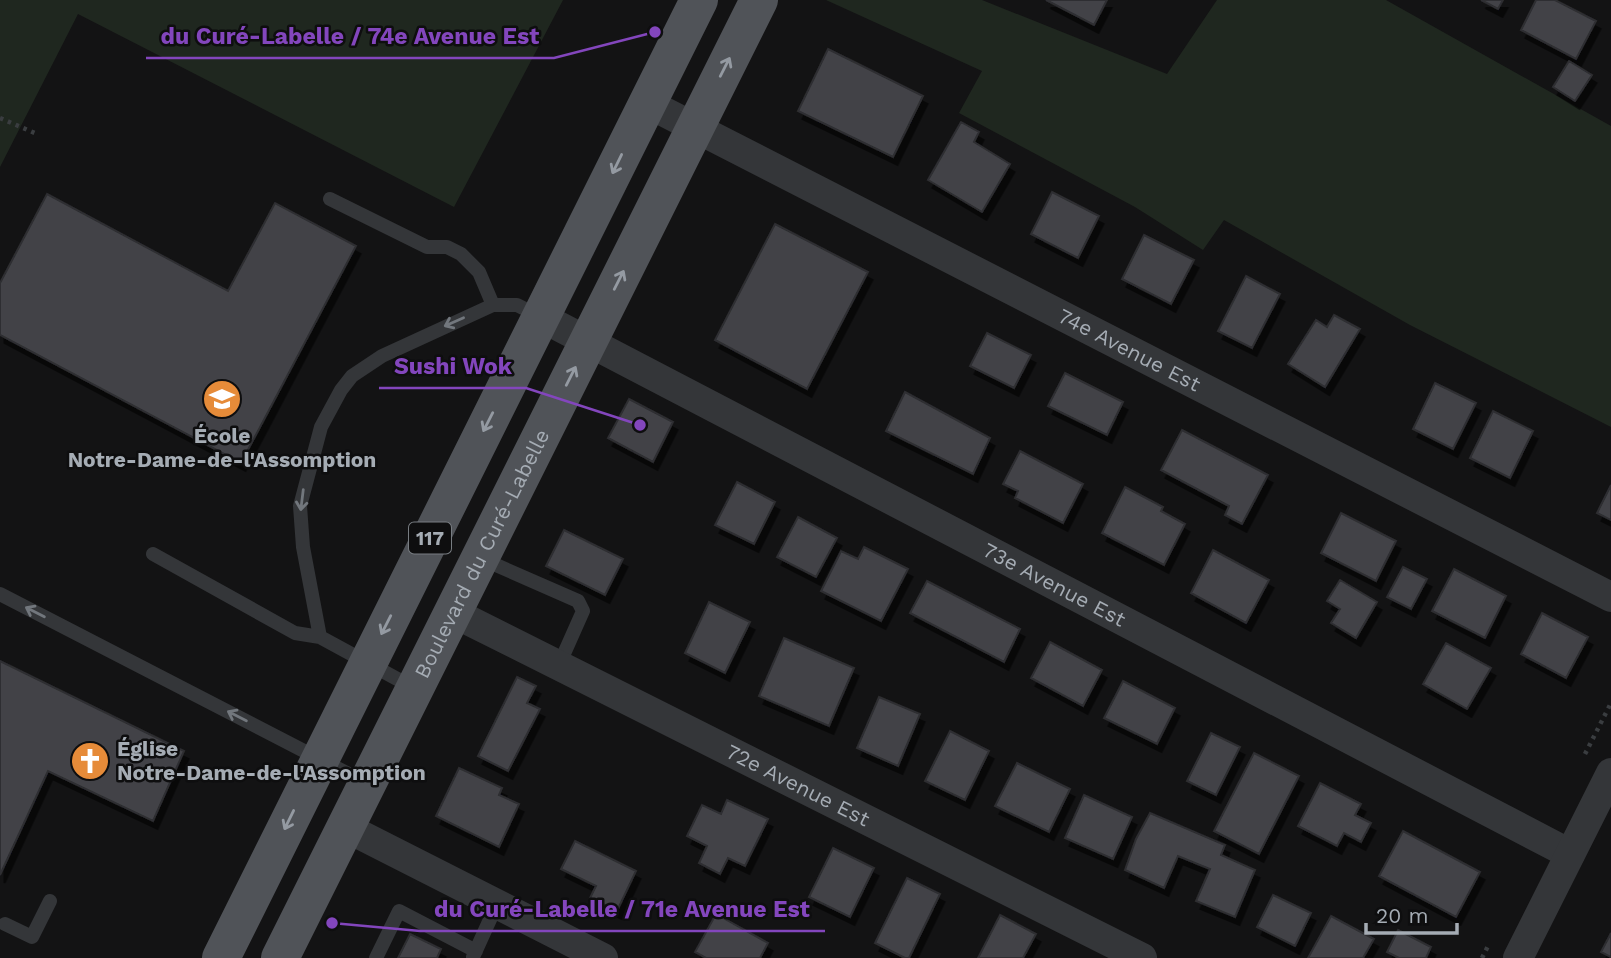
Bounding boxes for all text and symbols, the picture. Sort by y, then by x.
callout: du Curé-Labelle / 74e Avenue Est [146,14,554,58]
text: du Curé-Labelle / 74e Avenue Est [161,23,539,50]
one-way arrow [719,57,733,78]
one-way arrow [609,153,623,174]
one-way arrow [612,270,626,291]
street label: 74e Avenue Est [1054,303,1205,397]
one-way arrow [444,316,466,329]
callout: Sushi Wok [379,344,526,388]
text: Sushi Wok [394,353,513,380]
one-way arrow [564,366,578,387]
school or university icon: École Notre-Dame-de-l'Assomption [201,378,243,420]
one-way arrow [481,411,495,432]
place label: École Notre-Dame-de-l'Assomption [68,423,376,472]
street label: Boulevard du Curé-Labelle [409,425,554,682]
one-way arrow [295,488,308,511]
road number: 117 [409,523,451,554]
street label: 73e Avenue Est [979,537,1130,632]
one-way arrow [25,605,46,619]
one-way arrow [379,614,393,635]
one-way arrow [227,709,248,723]
place label: Église Notre-Dame-de-l'Assomption [117,736,426,785]
street label: 72e Avenue Est [722,739,874,832]
church icon: Église Notre-Dame-de-l'Assomption [69,740,111,782]
one-way arrow [282,809,296,830]
callout: du Curé-Labelle / 71e Avenue Est [420,887,825,931]
scale bar [1366,892,1457,936]
text: du Curé-Labelle / 71e Avenue Est [434,896,810,923]
text: 20 m [1376,903,1428,928]

